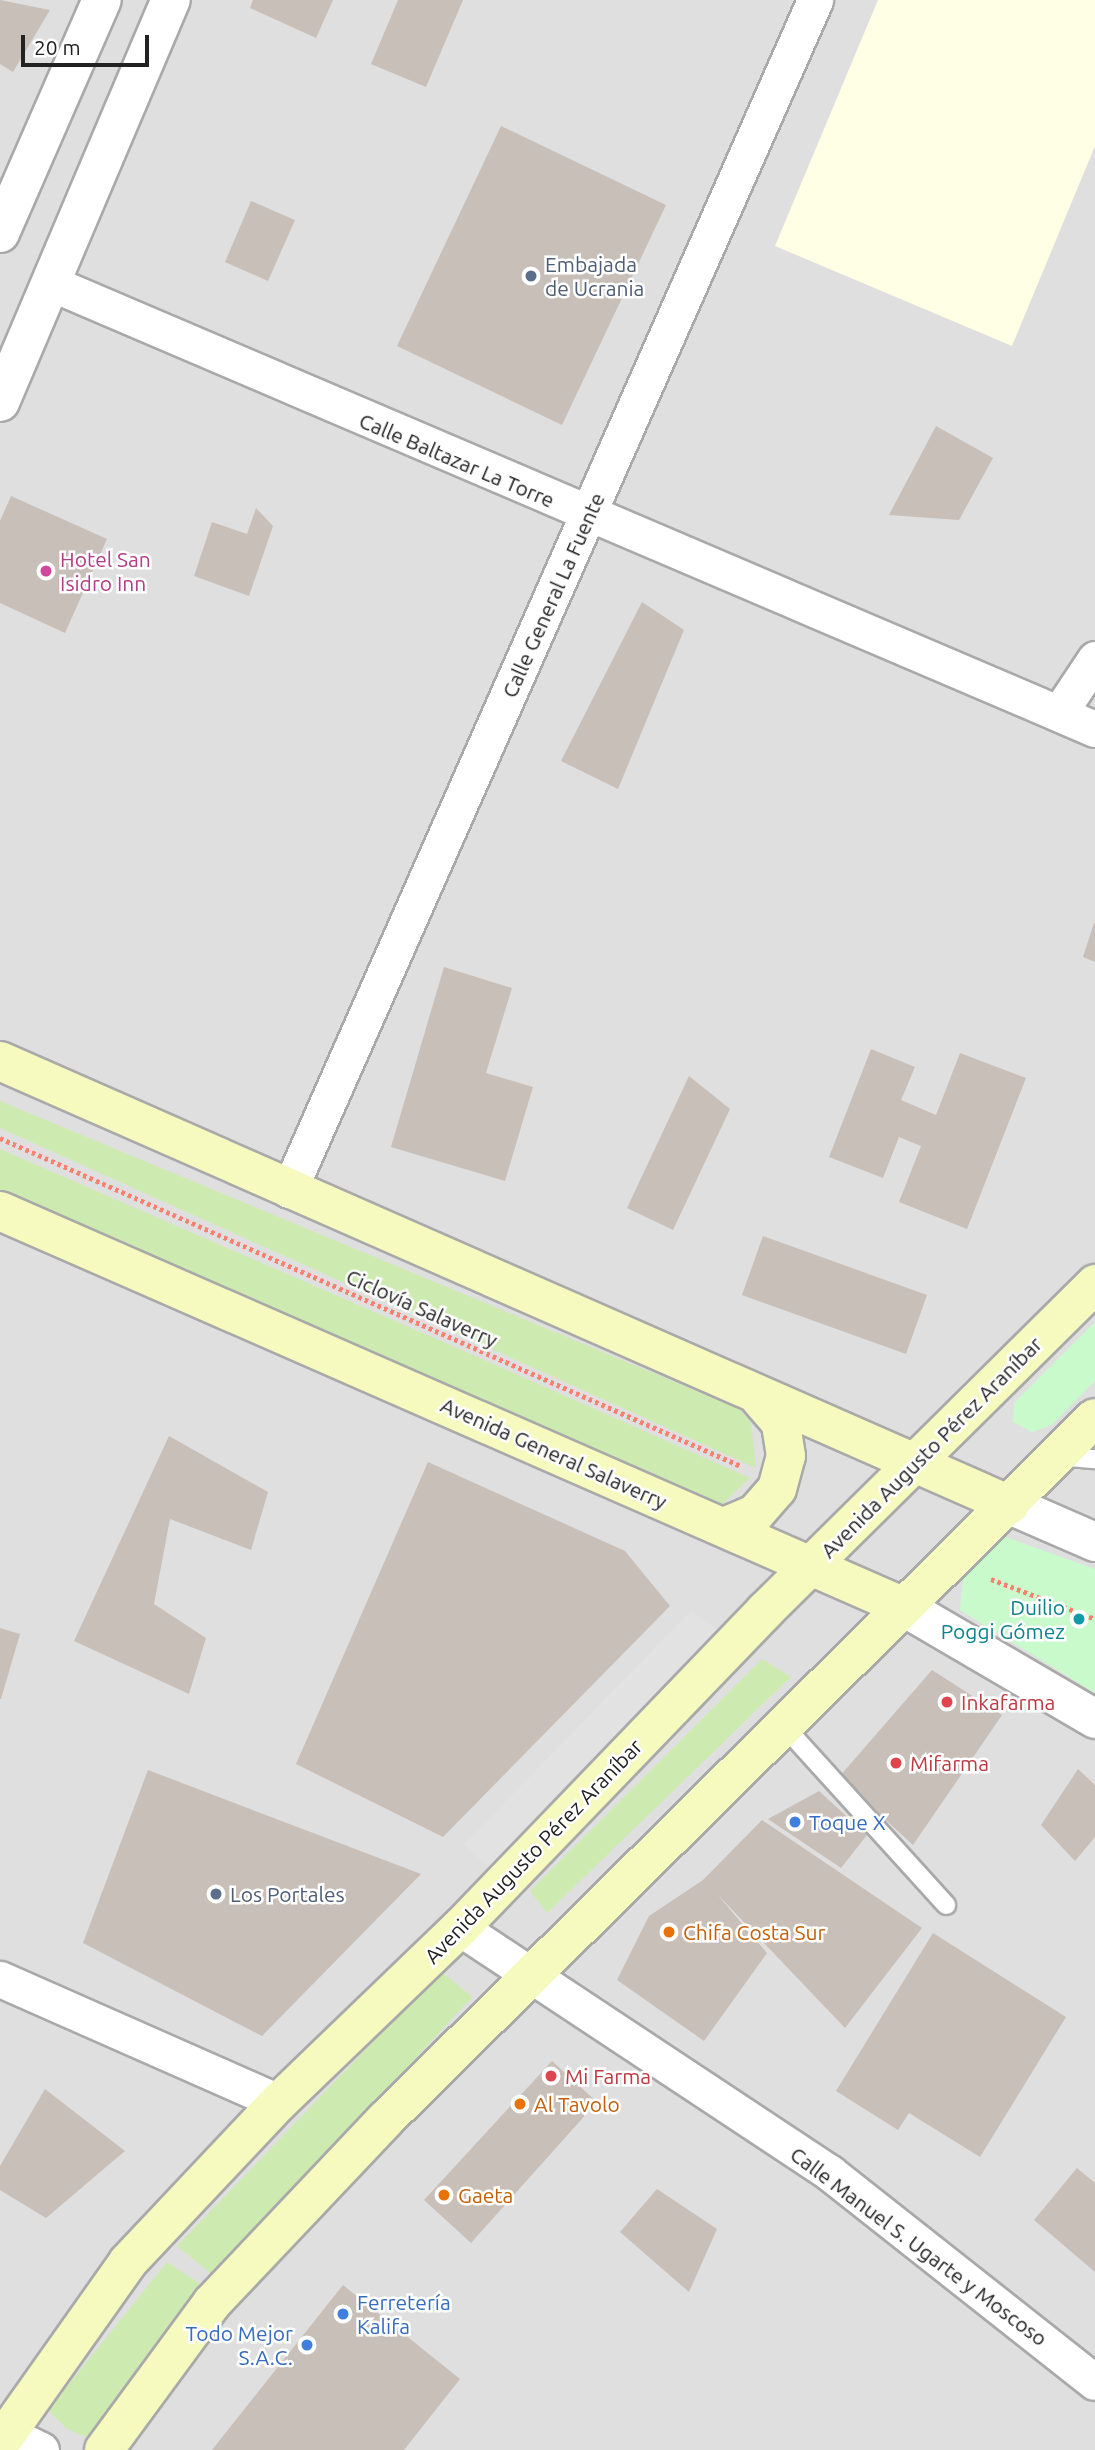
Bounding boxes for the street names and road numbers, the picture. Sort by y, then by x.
street label: Calle Baltazar La Torre [356,407,558,513]
street label: Calle General La Fuente [496,489,610,701]
street label: Ciclovía Salaverry [342,1263,502,1353]
street label: Avenida Augusto Pérez Araníbar [815,1331,1047,1563]
street label: Avenida General Salaverry [437,1392,671,1514]
street label: Avenida Augusto Pérez Araníbar [419,1733,647,1969]
street label: Calle Manuel S. Ugarte y Moscoso [786,2141,1052,2351]

